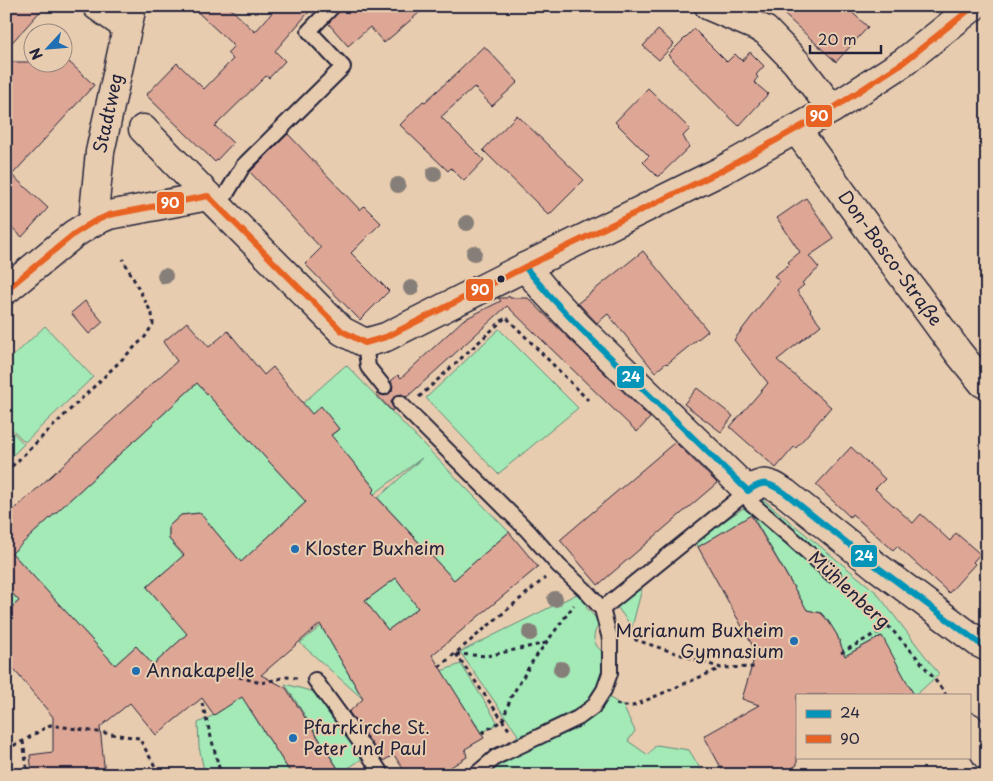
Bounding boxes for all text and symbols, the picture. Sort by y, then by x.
north arrow [22,22,72,72]
scale bar [810,22,882,54]
text: 20 m [818,27,857,50]
text: N [24,44,48,64]
street label: Stadtweg [85,70,129,155]
line badge: 90 [805,104,833,128]
text: 90 [810,105,828,126]
street label: Don-Bosco-Straße [833,184,950,331]
line badge: 90 [156,191,185,215]
text: 90 [161,192,179,213]
unlabelled marker [496,274,506,284]
line badge: 90 [465,278,494,302]
text: 90 [471,279,489,300]
line badge: 24 [616,365,645,389]
text: 24 [622,366,641,387]
place label: Kloster Buxheim [305,534,445,561]
marker: Kloster Buxheim [289,543,301,555]
street label: Mühlenberg [803,544,897,634]
line badge: 24 [850,544,878,568]
text: 24 [855,545,874,566]
place label: Marianum Buxheim Gymnasium [615,616,784,664]
marker: Marianum Buxheim Gymnasium [788,635,800,647]
place label: Annakapelle [146,656,255,683]
marker: Annakapelle [130,665,142,677]
legend [796,694,970,758]
text: 24 [840,700,860,723]
place label: Pfarrkirche St. Peter und Paul [303,713,430,761]
text: 90 [840,726,860,749]
marker: Pfarrkirche St. Peter und Paul [287,732,299,744]

